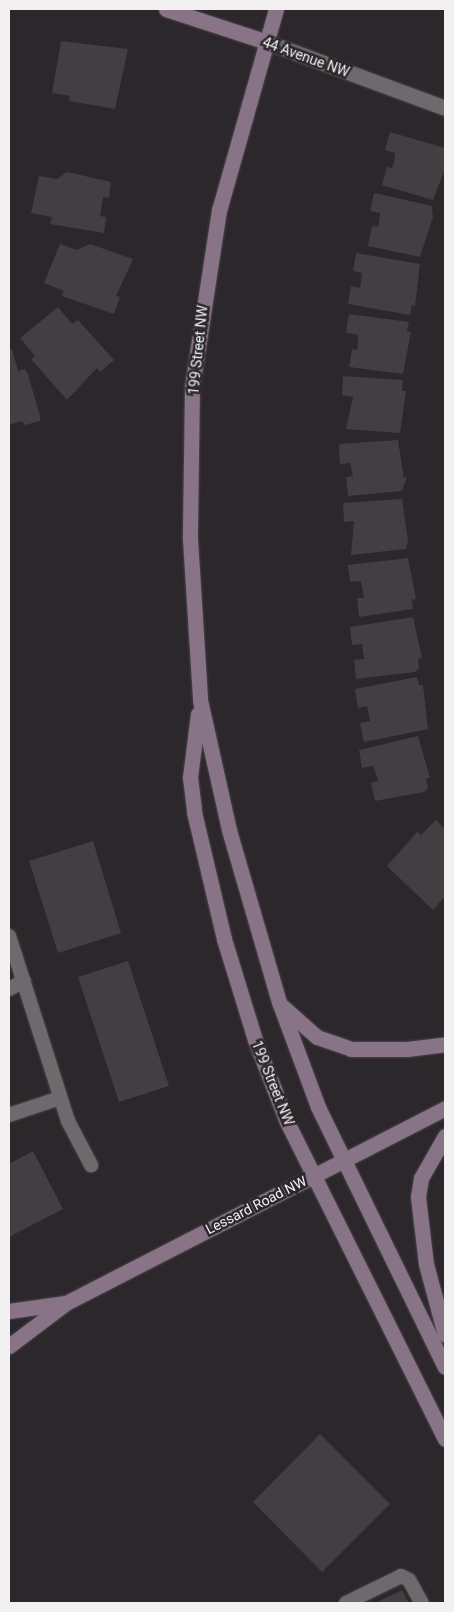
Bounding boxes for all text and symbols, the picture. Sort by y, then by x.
street label: 44 Avenue NW [260,34,352,80]
street label: 199 Street NW [185,304,211,396]
street label: 199 Street NW [248,1038,298,1128]
street label: Lessard Road NW [203,1172,309,1238]

